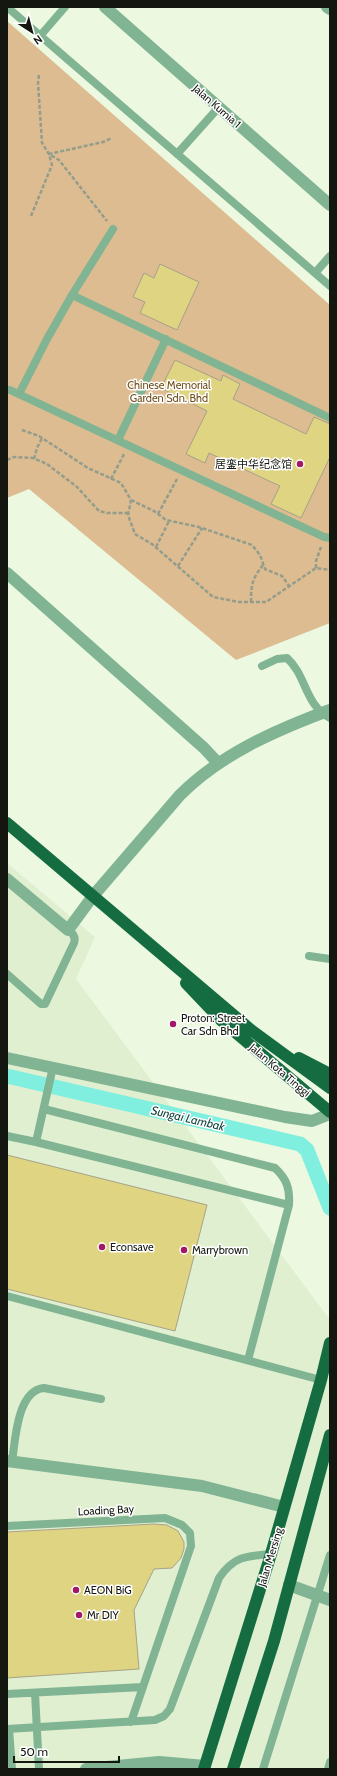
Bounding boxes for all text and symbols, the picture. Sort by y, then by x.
north arrow [12,12,52,52]
text: N [31,32,45,48]
street label: Jalan Kurnia 1 [189,81,244,131]
park label: Chinese Memorial Garden Sdn. Bhd [127,378,211,405]
place label: 居銮中华纪念馆 [215,457,292,471]
marker: 居銮中华纪念馆 [295,459,305,469]
place label: Proton: Street Car Sdn Bhd [181,1011,246,1038]
marker: Proton: Street Car Sdn Bhd [168,1019,178,1029]
street label: Jalan Kota Tinggi [246,1040,313,1100]
water label: Sungai Lambak [150,1102,227,1134]
place label: Econsave [110,1240,154,1254]
marker: Econsave [97,1242,107,1252]
place label: Marrybrown [192,1243,248,1257]
marker: Marrybrown [179,1245,189,1255]
street label: Loading Bay [77,1502,135,1518]
street label: Jalan Mersing [254,1525,286,1589]
place label: AEON BiG [84,1583,132,1597]
marker: AEON BiG [71,1585,81,1595]
place label: Mr DIY [87,1608,120,1622]
marker: Mr DIY [74,1610,84,1620]
scale bar [14,1738,119,1764]
text: 50 m [20,1744,48,1759]

